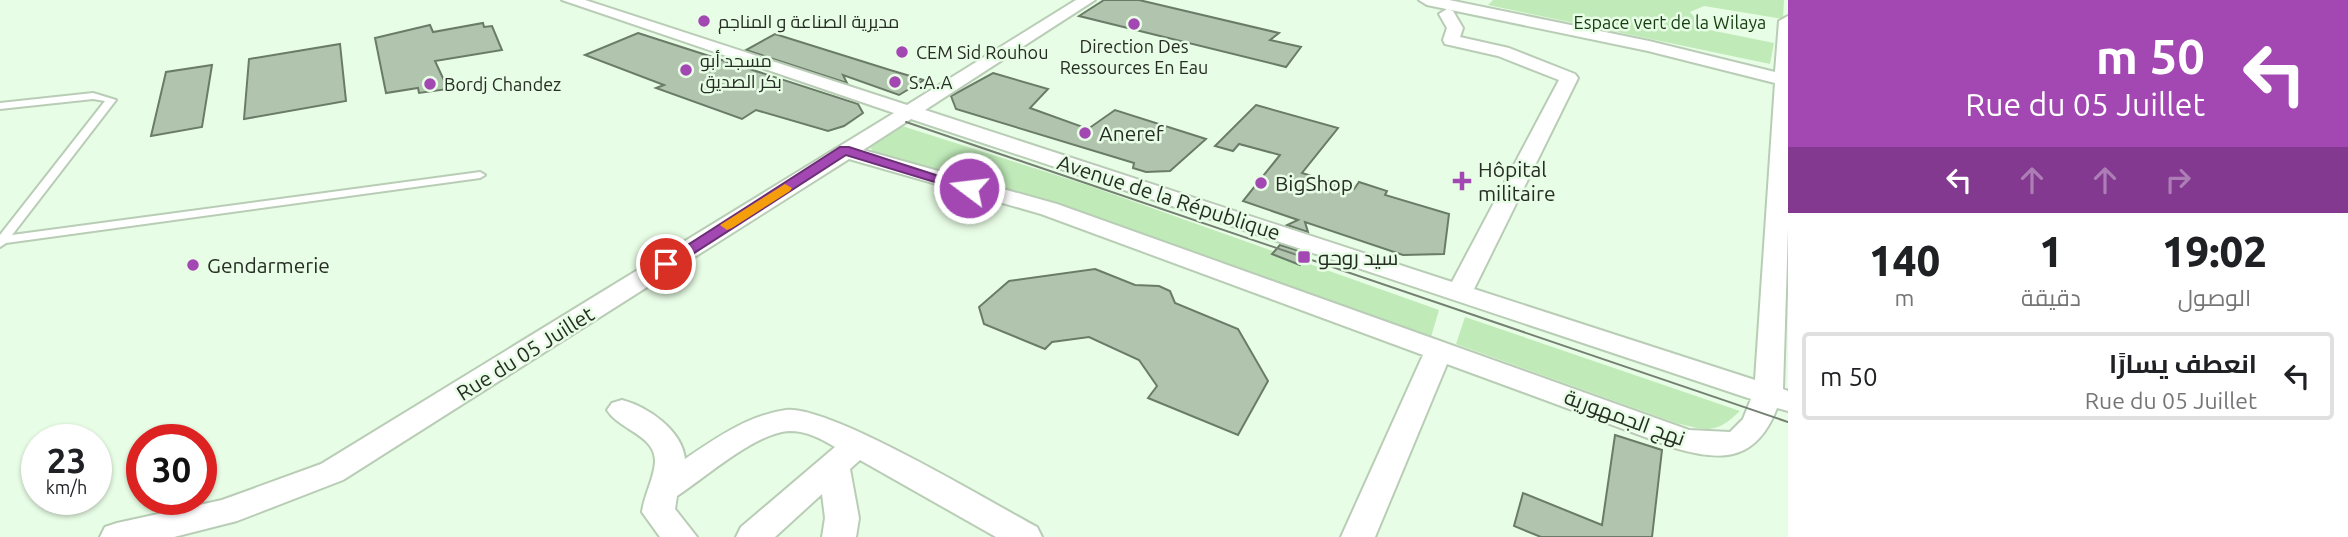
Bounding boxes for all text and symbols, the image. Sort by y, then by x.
place label: مديرية الصناعة و المناجم [718,11,899,34]
park label: Espace vert de la Wilaya [1574,12,1766,32]
marker: مديرية الصناعة و المناجم [696,13,712,29]
marker: Direction Des Ressources En Eau [1126,16,1142,32]
text: 50 m [2096,28,2205,83]
icon: left [2229,28,2320,119]
place label: Direction Des Ressources En Eau [1060,36,1208,77]
place label: CEM Sid Rouhou [916,42,1048,62]
marker: CEM Sid Rouhou [894,44,910,60]
place label: مسجد أبو بكر الصديق [700,50,782,94]
marker: مسجد أبو بكر الصديق [678,62,694,78]
place label: S.A.A [909,72,953,92]
place label: Bordj Chandez [444,74,561,94]
marker: S.A.A [887,74,903,90]
marker: Bordj Chandez [422,76,438,92]
text: Rue du 05 Juillet [1965,86,2205,122]
place label: Aneref [1099,121,1165,145]
marker: Aneref [1077,125,1093,141]
street label: Avenue de la République [1054,150,1284,244]
position arrow [932,151,1006,225]
place label: Hôpital militaire [1478,157,1555,205]
icon: left [1940,161,1978,199]
icon: ahead [2013,161,2051,199]
icon: ahead [2086,161,2124,199]
icon: right [2159,161,2197,199]
place label: BigShop [1275,171,1353,195]
marker: Hôpital militaire [1452,171,1472,191]
marker: BigShop [1253,175,1269,191]
text: 1 [2039,228,2063,275]
text: 19:02 [2162,228,2267,275]
pin [636,234,696,294]
text: 140 [1869,237,1940,284]
icon: arrive [647,245,685,283]
place label: سيد روحو [1318,245,1398,270]
marker: سيد روحو [1296,249,1312,265]
place label: Gendarmerie [207,253,330,277]
marker: Gendarmerie [185,257,201,273]
text: m [1895,285,1914,310]
text: دقيقة [2021,285,2081,310]
text: الوصول [2178,285,2251,310]
street label: Rue du 05 Juillet [452,301,598,405]
text: انعطف يسارًا [2109,349,2257,378]
icon: left [2278,357,2316,395]
text: 50 m [1820,362,1878,391]
street label: نهج الجمهورية [1560,384,1689,453]
text: Rue du 05 Juillet [2085,388,2257,413]
speed limit sign: 30 [126,424,217,515]
text: 23 [47,440,86,480]
text: km/h [46,477,87,497]

